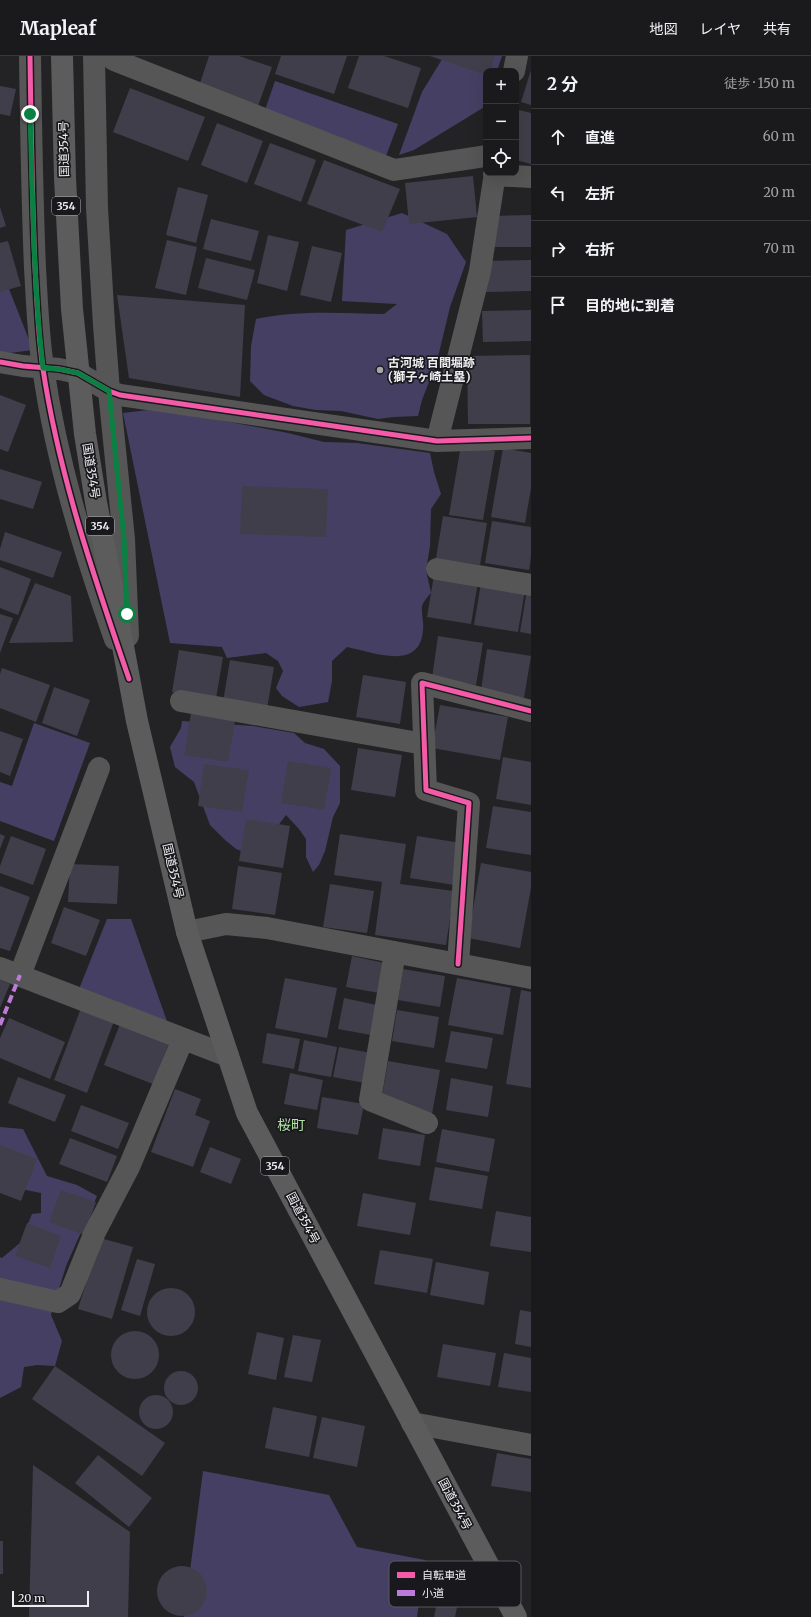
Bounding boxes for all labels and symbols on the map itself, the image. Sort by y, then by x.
route end [21,105,39,123]
street label: 国道354号 [56,121,71,177]
road number: 354 [52,197,80,215]
place label: 古河城 百間堀跡 (獅子ヶ崎土塁) [388,355,475,384]
marker: 古河城 百間堀跡 (獅子ヶ崎土塁) [375,365,385,375]
street label: 国道354号 [80,442,103,500]
road number: 354 [86,517,114,535]
route start [118,605,136,623]
street label: 国道354号 [160,842,187,900]
district label: 桜町 [277,1116,305,1134]
road number: 354 [261,1157,289,1175]
street label: 国道354号 [284,1189,323,1246]
street label: 国道354号 [436,1475,475,1532]
legend [389,1561,521,1607]
text: 自転車道 [422,1568,466,1582]
text: 小道 [422,1586,444,1600]
scale bar [12,1589,89,1608]

